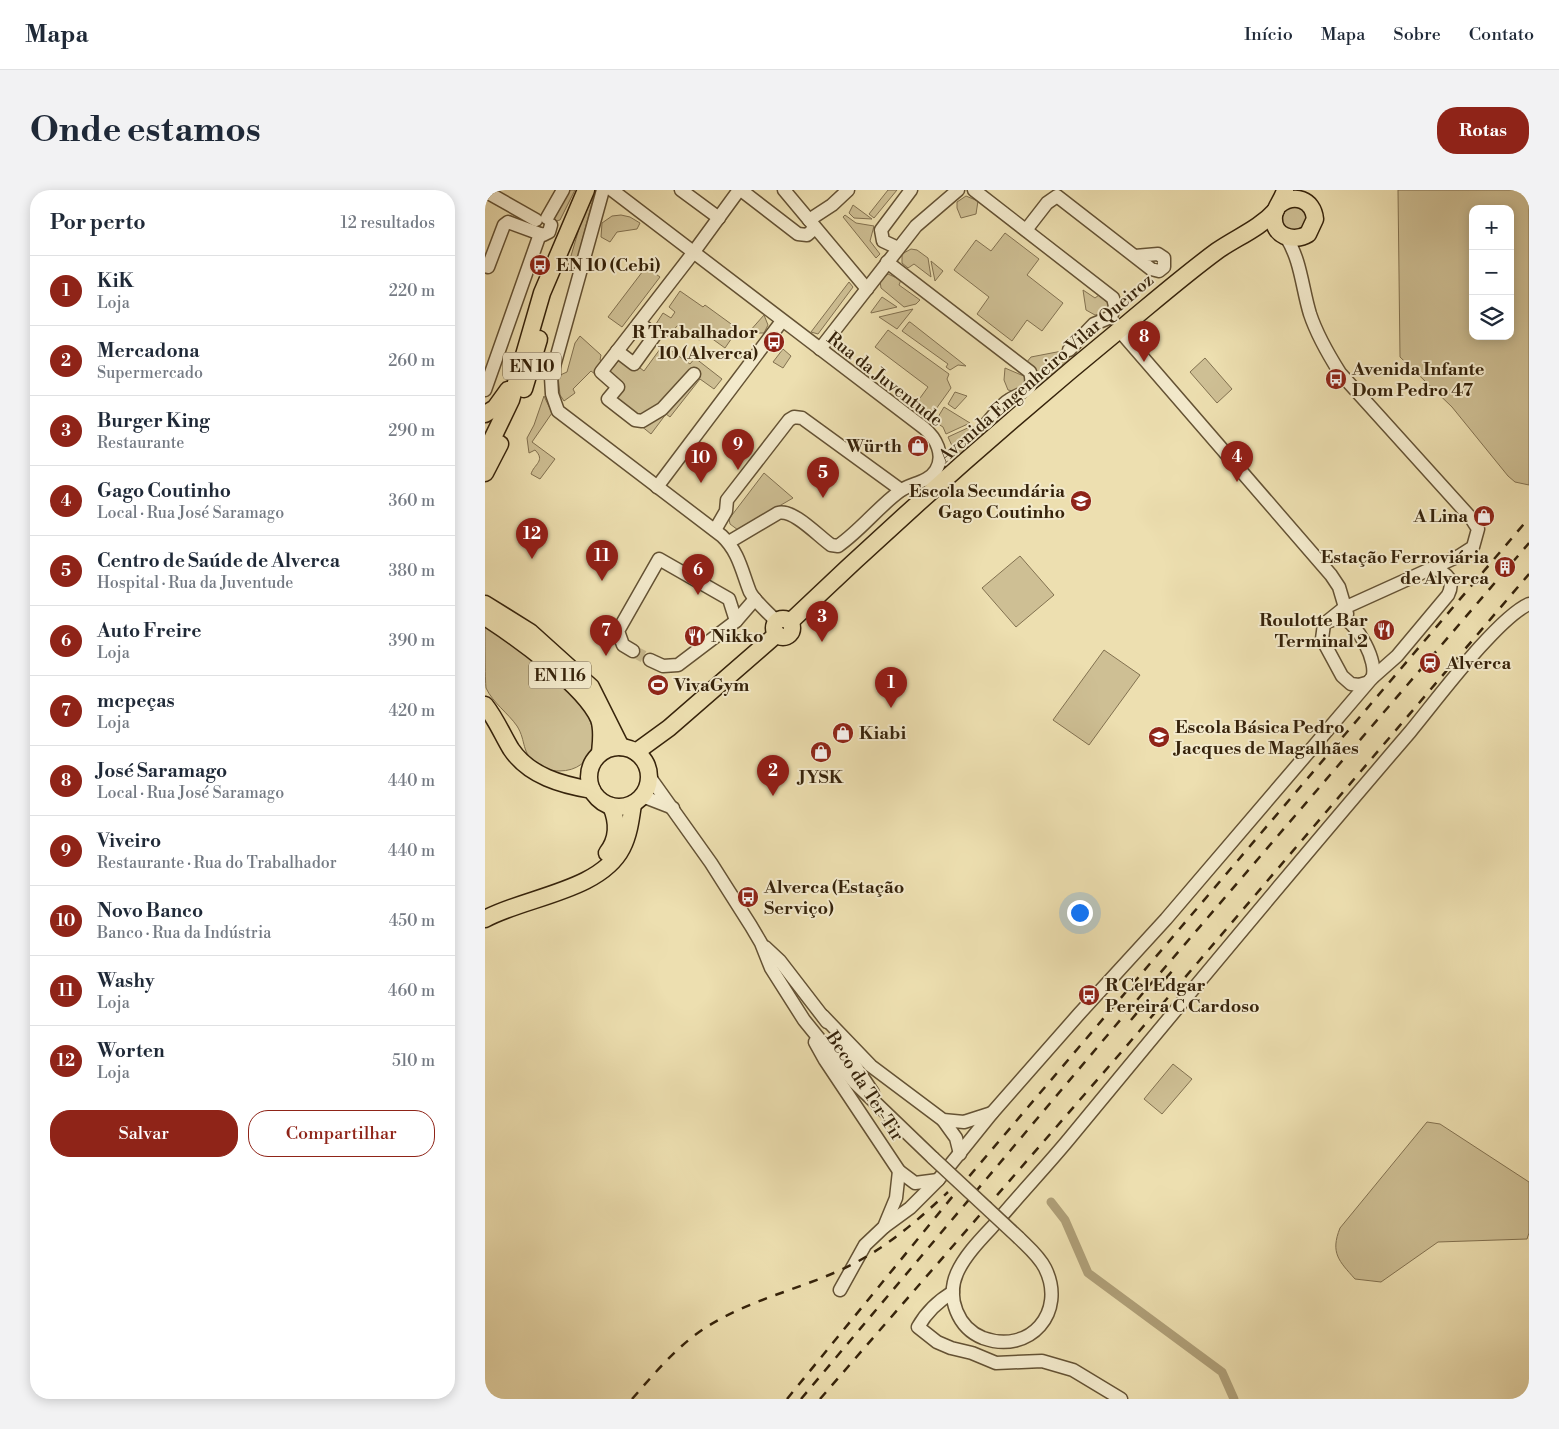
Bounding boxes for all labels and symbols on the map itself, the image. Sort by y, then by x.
bus stop icon: EN 10 (Cebi) [528,253,552,277]
place label: EN 10 (Cebi) [556,254,661,277]
street label: Avenida Engenheiro Vilar Queiroz [933,269,1159,469]
place label: R Trabalhador 10 (Alverca) [632,321,758,365]
pin: 8 [1128,321,1160,362]
street label: Rua da Juventude [822,327,947,432]
bus stop icon: R Trabalhador 10 (Alverca) [762,330,786,354]
road number: EN 10 [503,352,561,380]
place label: Avenida Infante Dom Pedro 47 [1351,358,1485,402]
bus stop icon: Avenida Infante Dom Pedro 47 [1324,367,1348,391]
pin: 9 [722,429,754,470]
shop icon: Würth [906,434,930,458]
place label: Würth [845,435,902,458]
pin: 4 [1221,441,1253,482]
pin: 10 [685,442,717,483]
pin: 5 [807,457,839,498]
place label: Escola Secundária Gago Coutinho [909,480,1065,524]
school or university icon: Escola Secundária Gago Coutinho [1069,489,1093,513]
shop icon: A Lina [1472,504,1496,528]
place label: A Lina [1412,505,1468,528]
pin: 12 [516,518,548,559]
pin: 11 [586,540,618,581]
place label: Estação Ferroviária de Alverca [1321,546,1489,590]
pin: 6 [682,554,714,595]
building icon: Estação Ferroviária de Alverca [1493,555,1517,579]
pin: 3 [806,601,838,642]
place label: Roulotte Bar Terminal 2 [1259,609,1368,653]
pin: 7 [590,615,622,656]
restaurant icon: Roulotte Bar Terminal 2 [1372,618,1396,642]
restaurant icon: Nikko [683,624,707,648]
place label: Nikko [711,625,764,648]
station icon: Alverca [1418,651,1442,675]
place label: Alverca [1445,652,1511,675]
road number: EN 116 [529,662,591,688]
pin: 1 [875,667,907,708]
sports icon: VivaGym [646,673,670,697]
place label: VivaGym [673,674,750,697]
place label: Escola Básica Pedro Jacques de Magalhães [1172,716,1359,760]
shop icon: Kiabi [831,721,855,745]
place label: Kiabi [859,722,906,745]
school or university icon: Escola Básica Pedro Jacques de Magalhães [1147,725,1171,749]
shop icon: JYSK [809,740,833,764]
pin: 2 [757,755,789,796]
place label: JYSK [796,766,844,789]
place label: Alverca (Estação Serviço) [763,876,904,920]
bus stop icon: Alverca (Estação Serviço) [736,885,760,909]
your location [1067,900,1093,926]
place label: R Cel Edgar Pereira C Cardoso [1105,974,1260,1018]
bus stop icon: R Cel Edgar Pereira C Cardoso [1077,983,1101,1007]
street label: Beco da Ter-Tir [820,1026,909,1146]

